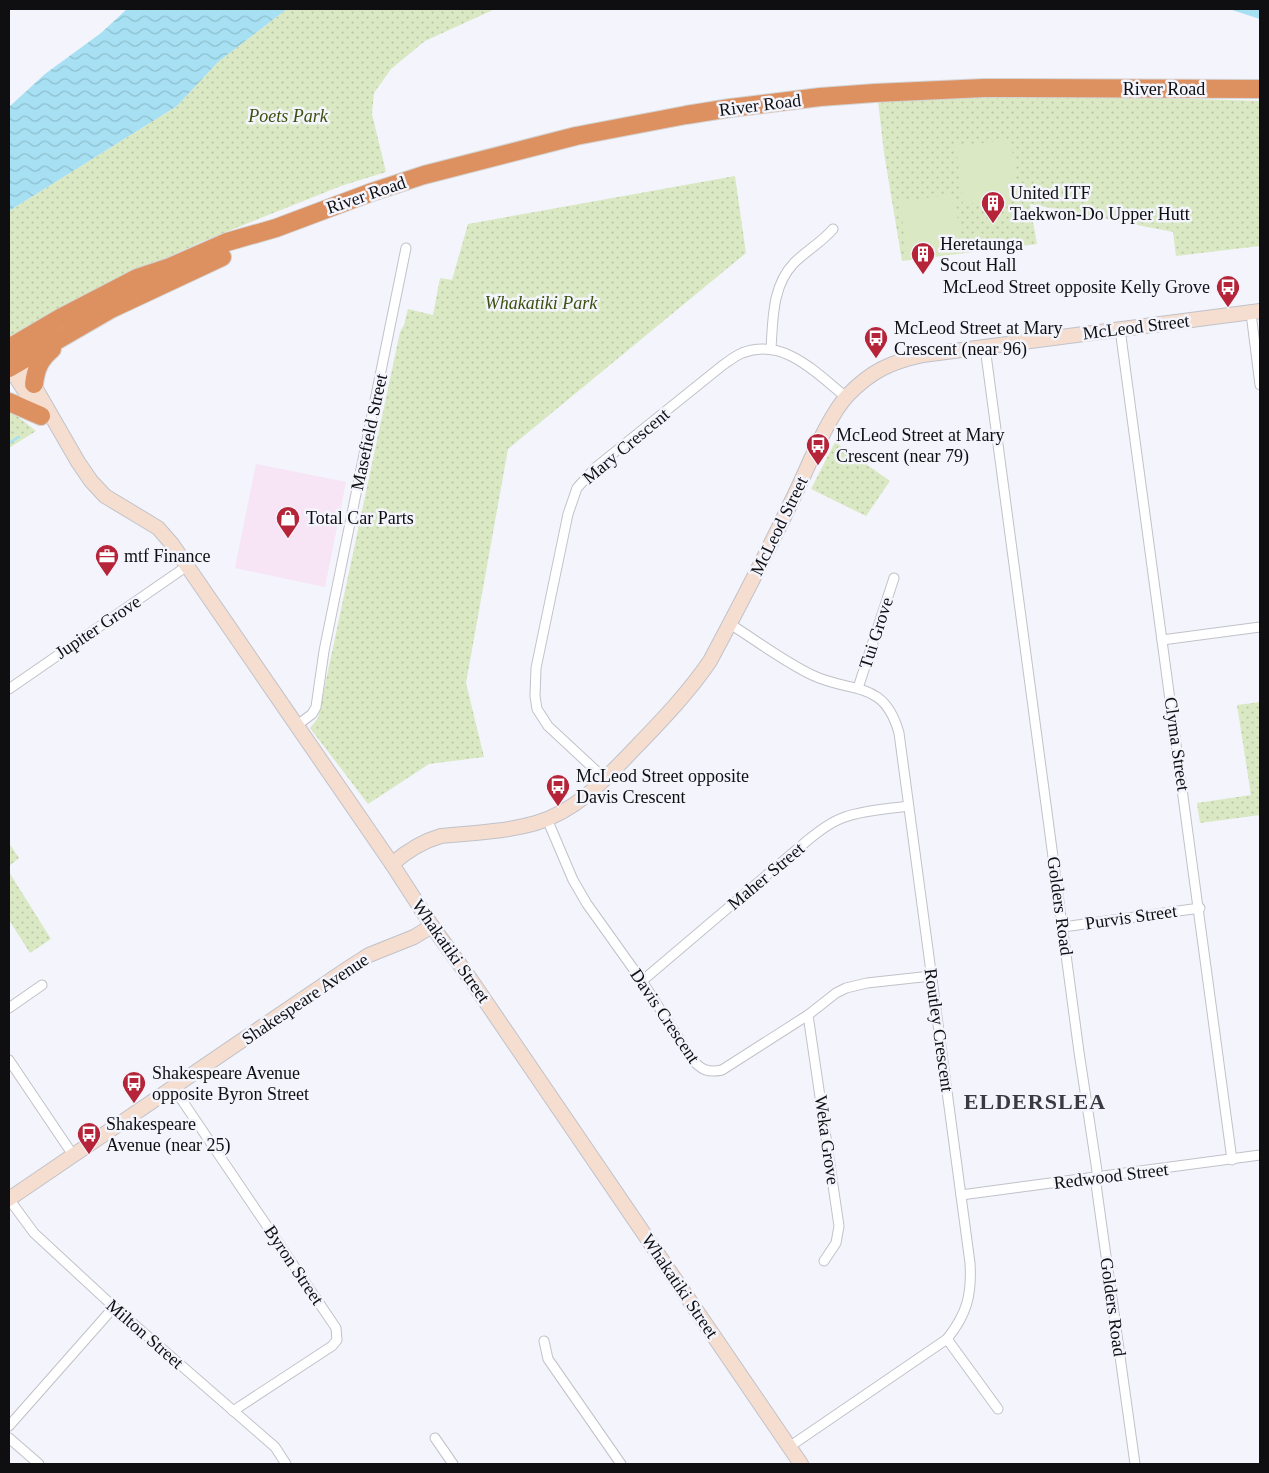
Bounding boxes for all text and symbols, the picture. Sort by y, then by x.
street label: River Road [1123,79,1205,99]
street label: River Road [718,90,802,120]
park label: Poets Park [247,106,329,126]
street label: River Road [324,172,408,218]
place label: United ITF Taekwon-Do Upper Hutt [1010,183,1190,224]
building icon: United ITF Taekwon-Do Upper Hutt [980,190,1006,224]
place label: Heretaunga Scout Hall [940,234,1023,275]
building icon: Heretaunga Scout Hall [910,241,936,275]
bus stop icon: McLeod Street opposite Kelly Grove [1215,274,1241,308]
place label: McLeod Street opposite Kelly Grove [943,277,1210,297]
park label: Whakatiki Park [485,293,598,313]
street label: McLeod Street [1081,311,1191,343]
place label: McLeod Street at Mary Crescent (near 96) [894,318,1062,360]
bus stop icon: McLeod Street at Mary Crescent (near 96) [863,325,889,359]
street label: Masefield Street [347,372,391,492]
street label: Mary Crescent [579,404,673,488]
place label: McLeod Street at Mary Crescent (near 79) [836,425,1004,467]
bus stop icon: McLeod Street at Mary Crescent (near 79) [805,432,831,466]
street label: McLeod Street [746,473,812,579]
shop icon: Total Car Parts [275,505,301,539]
place label: Total Car Parts [306,508,414,528]
office icon: mtf Finance [94,543,120,577]
place label: mtf Finance [124,546,210,566]
street label: Jupiter Grove [52,591,144,663]
street label: Tui Grove [855,595,897,671]
street label: Clyma Street [1161,696,1193,792]
place label: McLeod Street opposite Davis Crescent [576,766,749,807]
bus stop icon: McLeod Street opposite Davis Crescent [545,773,571,807]
street label: Maher Street [724,838,808,914]
street label: Golders Road [1043,855,1077,957]
street label: Whakatiki Street [408,896,494,1006]
street label: Purvis Street [1084,901,1178,933]
street label: Shakespeare Avenue [238,949,372,1049]
street label: Davis Crescent [626,965,704,1067]
street label: Routley Crescent [920,967,958,1093]
place label: Shakespeare Avenue opposite Byron Street [152,1063,309,1104]
bus stop icon: Shakespeare Avenue opposite Byron Street [121,1070,147,1104]
district label: ELDERSLEA [964,1089,1106,1114]
street label: Weka Grove [811,1094,843,1186]
place label: Shakespeare Avenue (near 25) [106,1114,231,1156]
bus stop icon: Shakespeare Avenue (near 25) [76,1121,102,1155]
street label: Redwood Street [1052,1159,1170,1193]
street label: Byron Street [260,1221,328,1309]
street label: Whakatiki Street [638,1230,722,1342]
street label: Golders Road [1096,1256,1130,1358]
street label: Milton Street [102,1295,188,1373]

